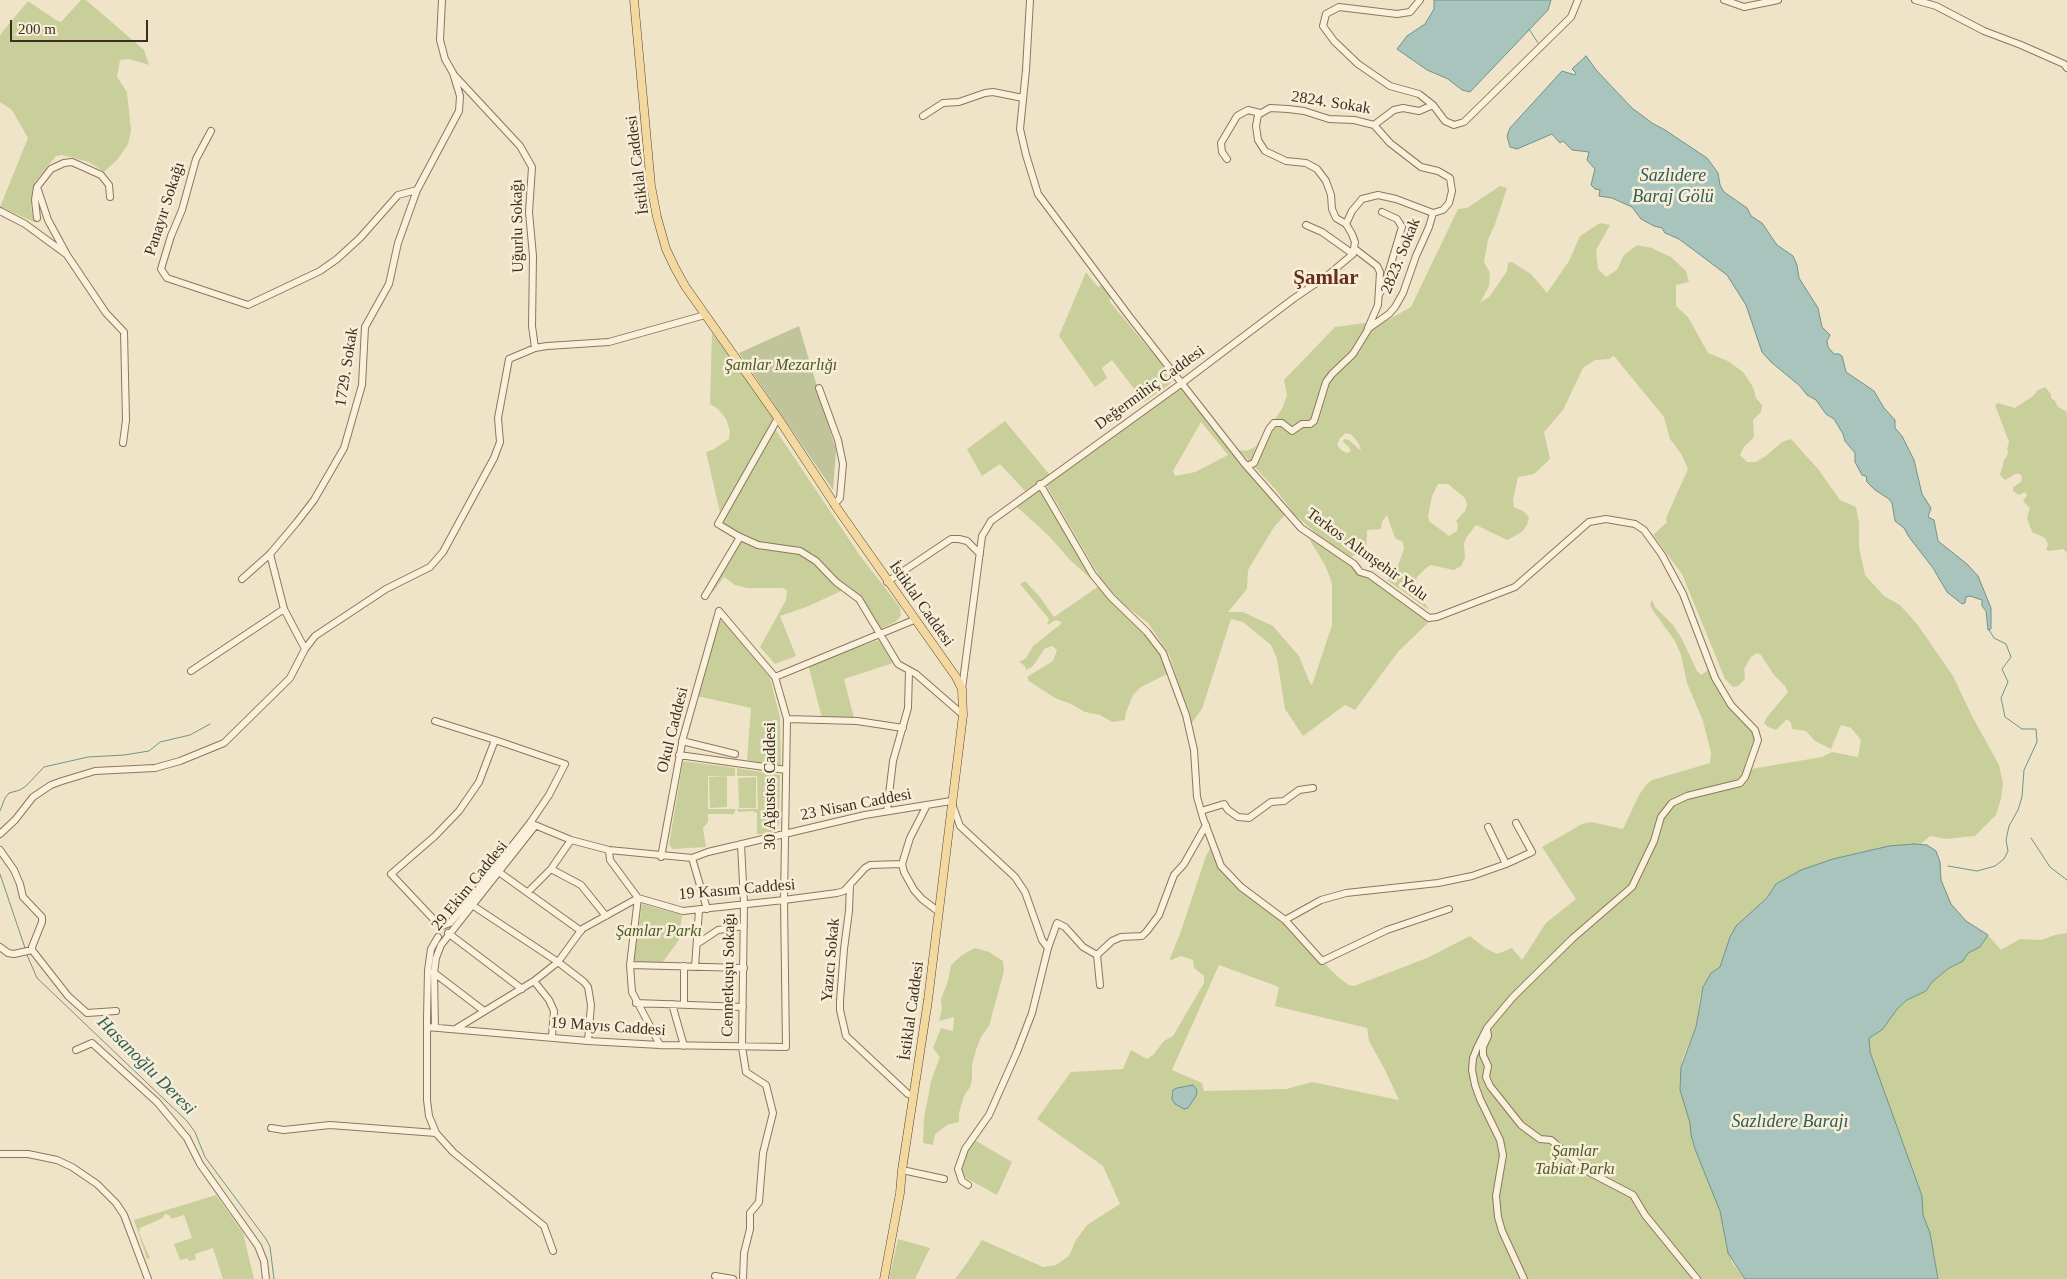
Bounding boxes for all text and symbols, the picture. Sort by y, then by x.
scale bar [12,10,150,42]
text: 200 m [18,21,56,37]
street label: 2824. Sokak [1290,87,1372,119]
street label: İstiklal Caddesi [622,114,654,216]
street label: Panayır Sokağı [141,160,189,258]
water label: Sazlıdere Baraj Gölü [1632,165,1714,208]
street label: Uğurlu Sokağı [508,179,528,273]
street label: 2823. Sokak [1377,215,1425,297]
district label: Şamlar [1293,266,1359,292]
street label: 1729. Sokak [331,326,363,408]
street label: Değermihiç Caddesi [1091,342,1209,434]
park label: Şamlar Mezarlığı [725,356,837,376]
street label: Terkos Altınşehir Yolu [1302,504,1432,606]
street label: İstiklal Caddesi [884,558,958,650]
street label: Okul Caddesi [653,685,693,775]
street label: 30 Ağustos Caddesi [761,722,781,850]
street label: 23 Nisan Caddesi [799,785,913,825]
street label: 29 Ekim Caddesi [428,837,512,935]
street label: 19 Kasım Caddesi [678,875,796,905]
street label: Cennetkuşu Sokağı [718,913,740,1037]
street label: Yazıcı Sokak [818,917,844,1003]
park label: Şamlar Parkı [616,922,702,942]
street label: İstiklal Caddesi [896,960,928,1062]
water label: Hasanoğlu Deresi [92,1012,200,1120]
street label: 19 Mayıs Caddesi [550,1013,666,1041]
water label: Sazlıdere Barajı [1732,1111,1848,1133]
park label: Şamlar Tabiat Parkı [1535,1142,1615,1180]

